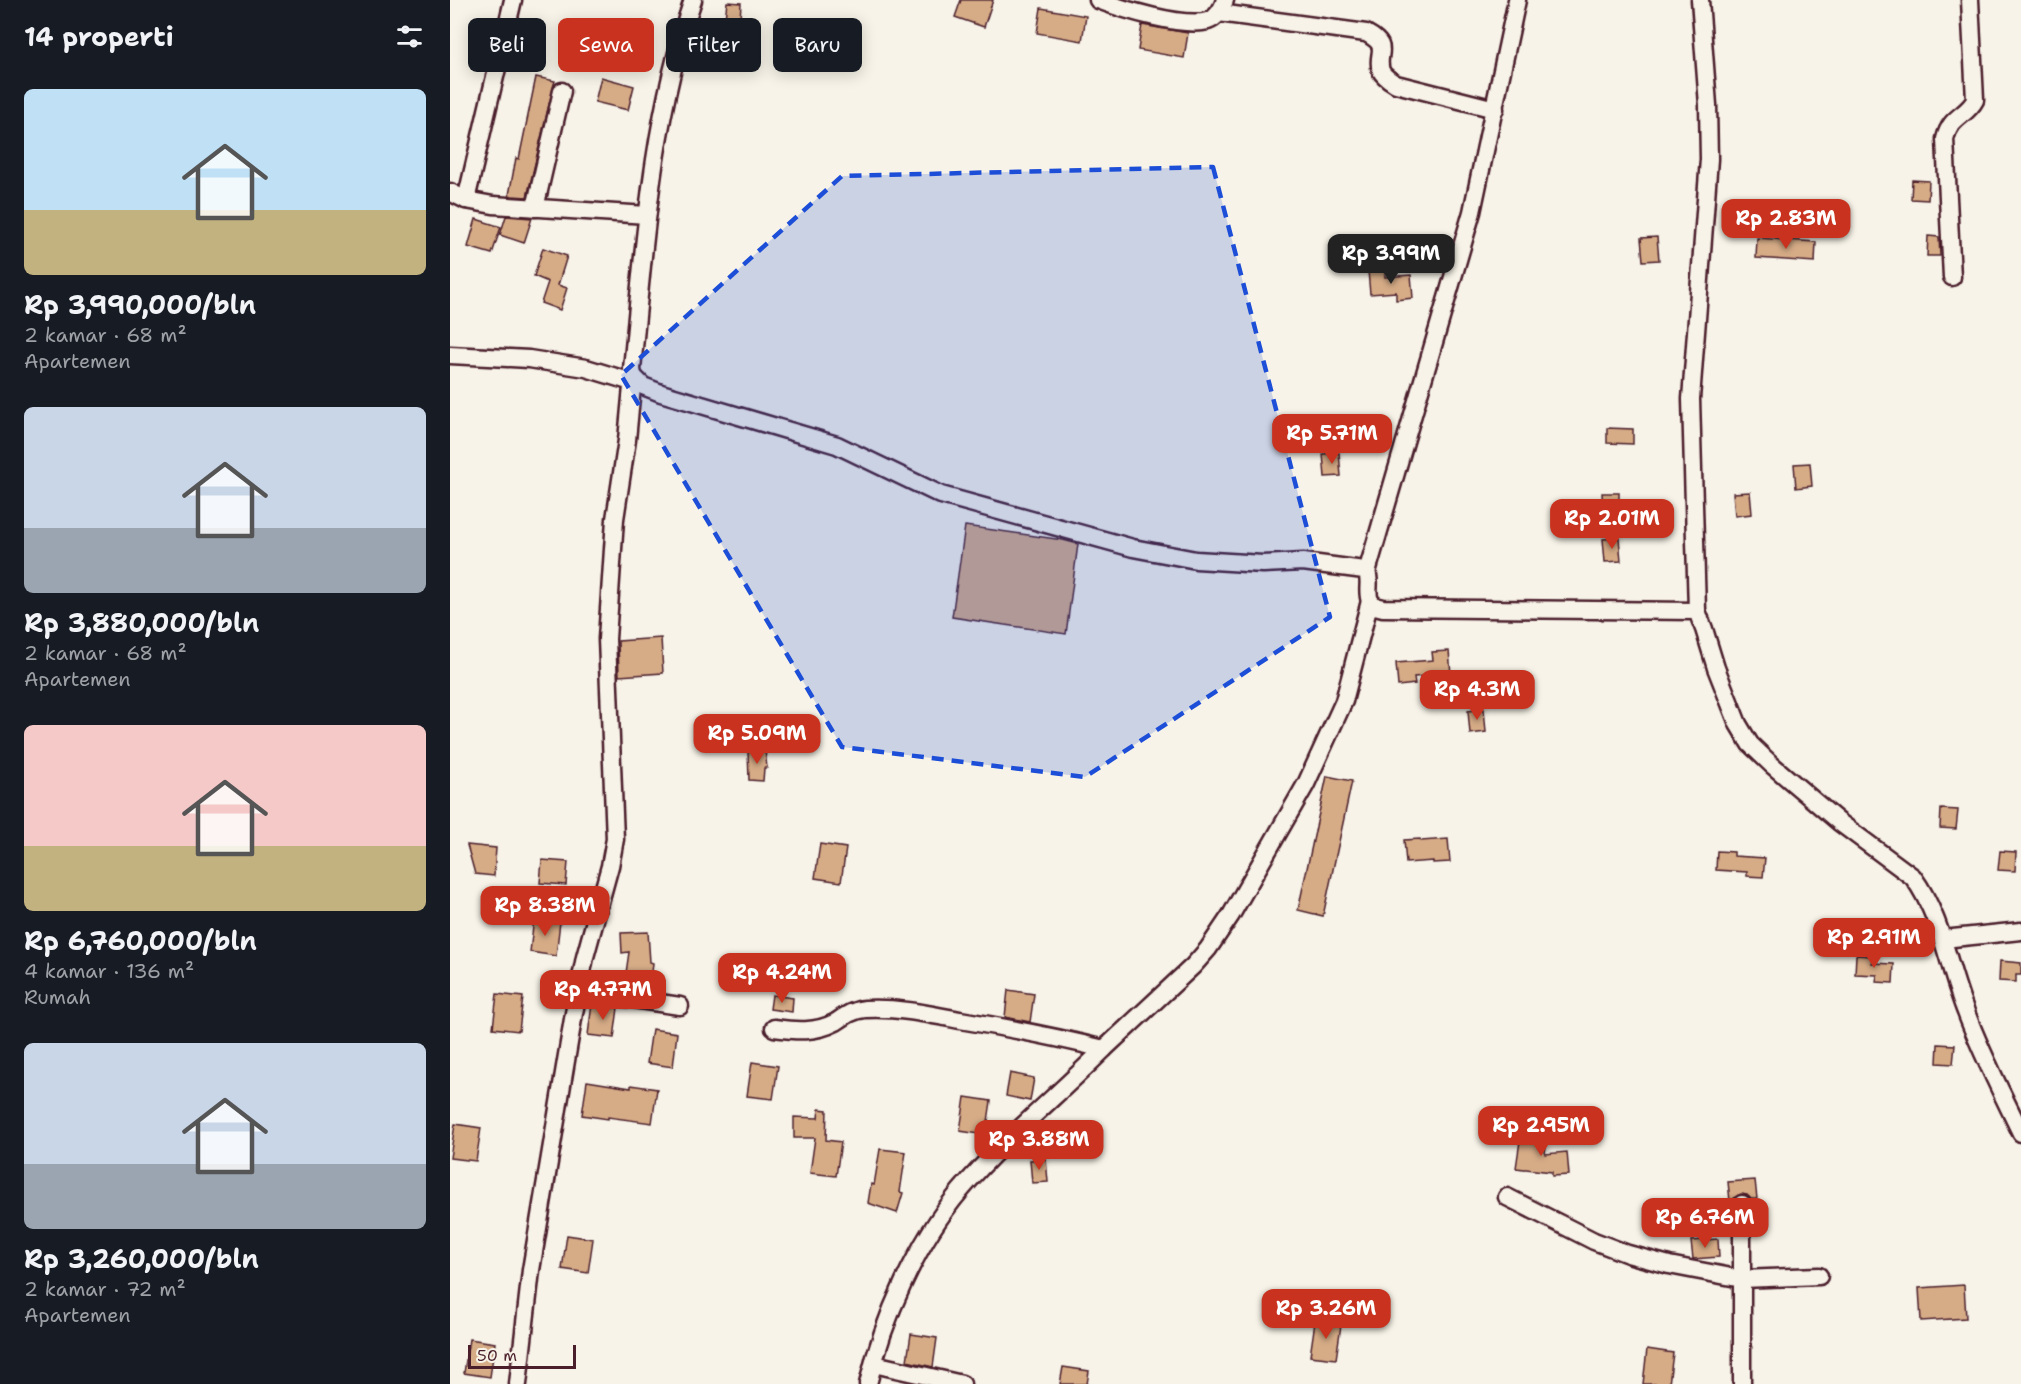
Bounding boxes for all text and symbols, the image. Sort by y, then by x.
chip: Beli [468,18,546,72]
chip: Sewa [558,18,654,72]
chip: Filter [666,18,761,72]
chip: Baru [773,18,862,72]
text: 14 properti [24,19,174,54]
icon: filters [393,20,426,53]
icon: home [171,128,279,236]
pin: Rp 2.83M [1724,199,1848,250]
text: Rp 2.83M [1735,205,1837,231]
pin: Rp 3.99M [1329,234,1453,285]
text: Rp 3.99M [1342,240,1440,266]
text: Rp 3,990,000/bln [24,287,256,322]
text: 2 kamar · 68 m² [24,322,187,348]
text: Apartemen [24,348,131,374]
pin: Rp 5.71M [1270,414,1394,465]
text: Rp 5.71M [1286,420,1378,446]
icon: home [171,446,279,554]
pin: Rp 2.01M [1550,499,1674,550]
text: Rp 2.01M [1564,505,1660,531]
text: Rp 3,880,000/bln [24,605,259,640]
text: 2 kamar · 68 m² [24,640,187,666]
text: Apartemen [24,666,131,692]
pin: Rp 4.3M [1422,670,1532,721]
text: Rp 4.3M [1434,676,1520,702]
pin: Rp 5.09M [695,714,819,765]
text: Rp 5.09M [708,720,806,746]
icon: home [171,764,279,872]
pin: Rp 8.38M [483,886,607,937]
text: Rp 8.38M [495,892,595,918]
pin: Rp 2.91M [1812,918,1936,969]
text: Rp 6,760,000/bln [24,923,257,958]
text: Rp 2.91M [1827,924,1921,950]
pin: Rp 4.24M [720,953,844,1004]
text: 4 kamar · 136 m² [24,958,194,984]
text: Rp 4.24M [732,959,832,985]
pin: Rp 4.77M [541,970,665,1021]
text: Rp 4.77M [554,976,652,1002]
text: Rumah [24,984,91,1010]
icon: home [171,1082,279,1190]
pin: Rp 2.95M [1479,1106,1603,1157]
text: Rp 2.95M [1492,1112,1590,1138]
pin: Rp 3.88M [977,1120,1101,1171]
text: Rp 3.88M [988,1126,1090,1152]
pin: Rp 6.76M [1643,1198,1767,1249]
text: Rp 6.76M [1656,1204,1754,1230]
text: Rp 3,260,000/bln [24,1241,259,1276]
text: 2 kamar · 72 m² [24,1276,186,1302]
pin: Rp 3.26M [1264,1289,1388,1340]
text: Rp 3.26M [1276,1295,1376,1321]
text: Apartemen [24,1302,131,1328]
scale bar [468,1342,576,1370]
text: 50 m [477,1345,517,1366]

